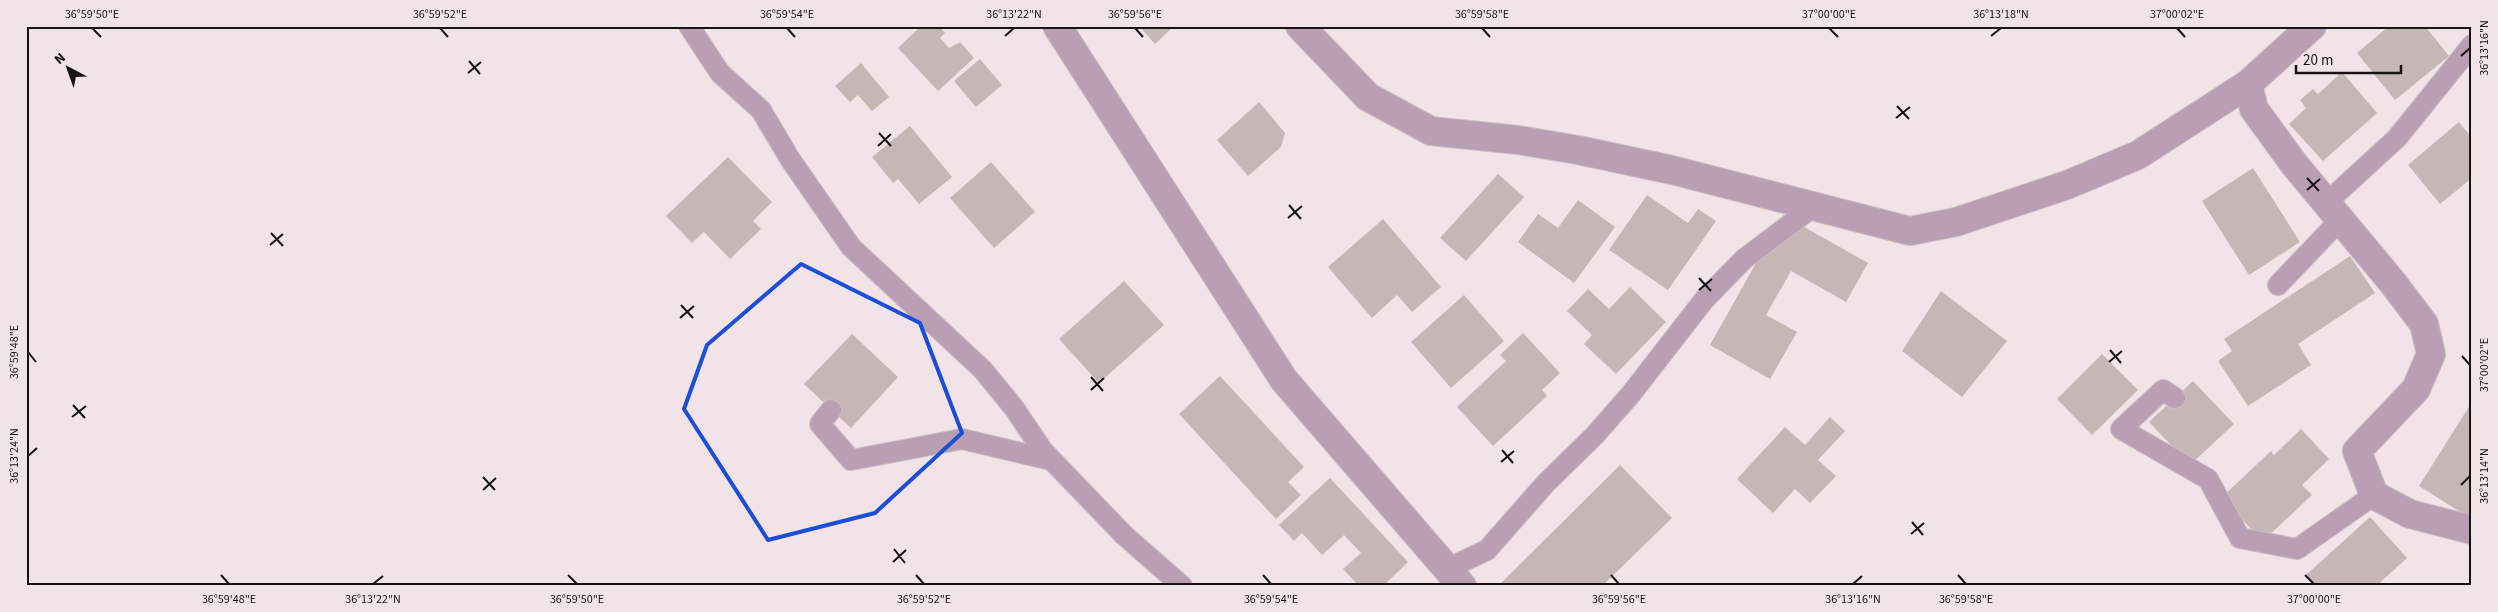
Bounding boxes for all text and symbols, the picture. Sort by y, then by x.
text: 36°59'50"E [65,6,119,23]
text: 36°59'52"E [413,6,467,23]
text: 36°59'54"E [760,6,814,23]
text: 36°13'22"N [986,6,1042,23]
text: 36°59'56"E [1108,6,1162,23]
text: 36°59'58"E [1455,6,1509,23]
text: 37°00'00"E [1802,6,1856,23]
text: 36°13'18"N [1973,6,2029,23]
text: 37°00'02"E [2150,6,2204,23]
text: 36°13'16"N [2476,20,2493,76]
north arrow [42,42,92,92]
scale bar [2296,42,2400,74]
text: N [50,48,70,70]
text: 20 m [2303,50,2333,71]
text: 36°59'48"E [6,325,23,379]
text: 37°00'02"E [2476,338,2493,392]
text: 36°13'24"N [6,428,23,484]
text: 36°13'14"N [2476,448,2493,504]
text: 36°59'48"E [202,591,256,608]
text: 36°13'22"N [345,591,401,608]
text: 36°59'50"E [550,591,604,608]
text: 36°59'52"E [897,591,951,608]
text: 36°59'54"E [1244,591,1298,608]
text: 36°59'56"E [1592,591,1646,608]
text: 36°13'16"N [1825,591,1881,608]
text: 36°59'58"E [1939,591,1993,608]
text: 37°00'00"E [2287,591,2341,608]

